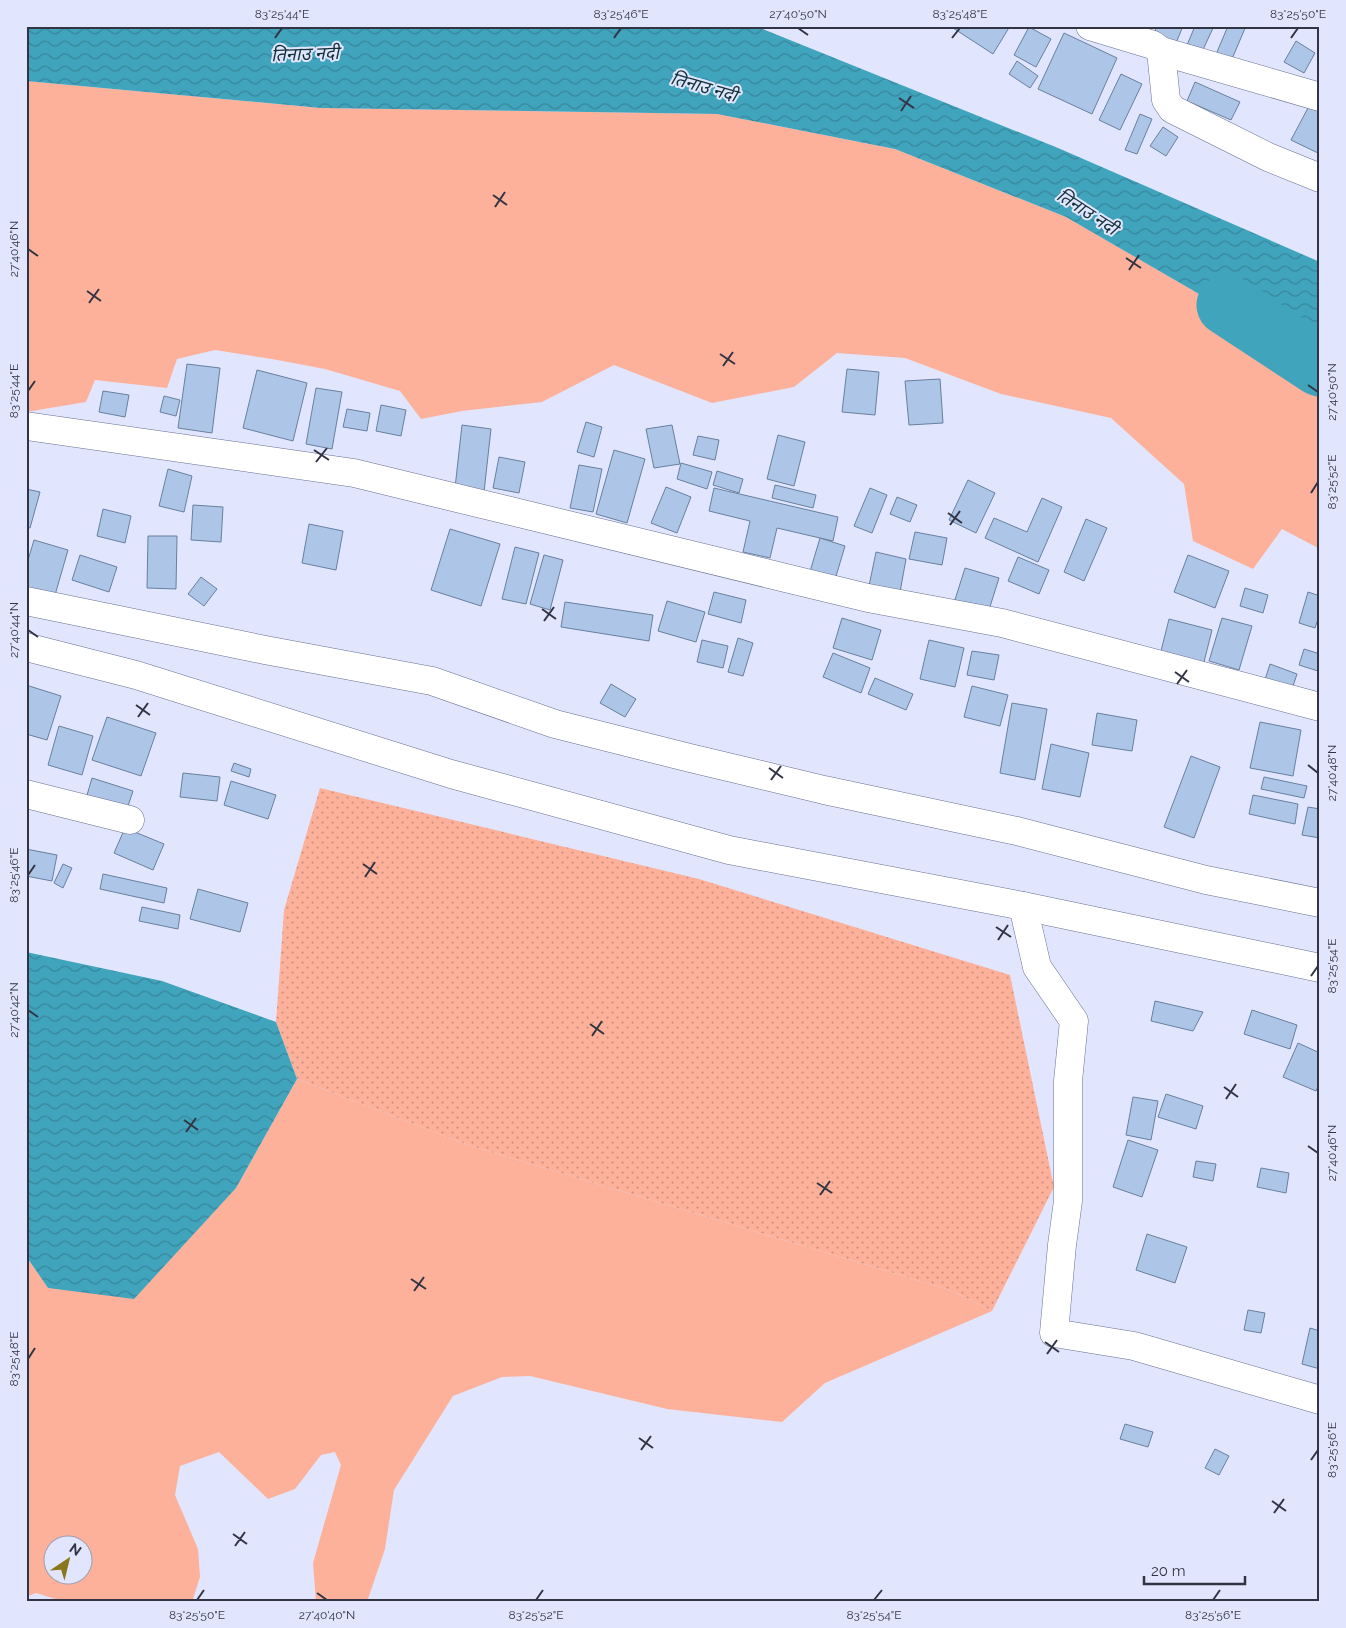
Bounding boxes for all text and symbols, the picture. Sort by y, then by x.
text: 83°25'44"E [255,7,309,21]
text: 83°25'46"E [593,7,649,21]
text: 27°40'50"N [769,7,827,21]
text: 83°25'48"E [932,7,988,21]
text: 83°25'50"E [1270,7,1326,21]
water label: तिनाउ नदी [271,42,343,65]
water label: तिनाउ नदी [668,67,743,107]
water label: तिनाउ नदी [1053,184,1124,241]
text: 27°40'46"N [7,221,21,277]
text: 27°40'50"N [1325,363,1339,421]
text: 83°25'44"E [7,364,21,418]
text: 83°25'52"E [1325,455,1339,509]
text: 27°40'44"N [7,602,21,658]
text: 27°40'48"N [1325,745,1339,801]
text: 83°25'46"E [7,847,21,903]
text: 83°25'54"E [1325,938,1339,994]
text: 27°40'42"N [7,982,21,1038]
text: 27°40'46"N [1325,1125,1339,1181]
text: 83°25'48"E [7,1331,21,1387]
text: 83°25'56"E [1325,1422,1339,1478]
north arrow [42,1536,92,1586]
text: N [66,1540,84,1559]
scale bar [1144,1553,1245,1585]
text: 20 m [1151,1562,1186,1580]
text: 83°25'50"E [169,1608,225,1622]
text: 27°40'40"N [299,1608,355,1622]
text: 83°25'52"E [509,1608,563,1622]
text: 83°25'54"E [846,1608,902,1622]
text: 83°25'56"E [1185,1608,1241,1622]

